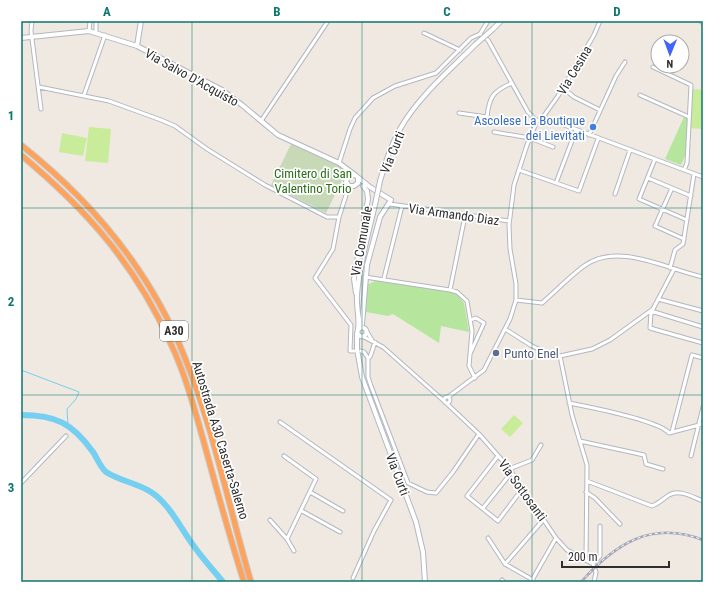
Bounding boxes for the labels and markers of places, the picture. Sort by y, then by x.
place label: Ascolese La Boutique dei Lievitati [474,113,585,143]
marker: Ascolese La Boutique dei Lievitati [588,122,598,132]
place label: Punto Enel [504,346,559,361]
marker: Punto Enel [491,348,501,358]

